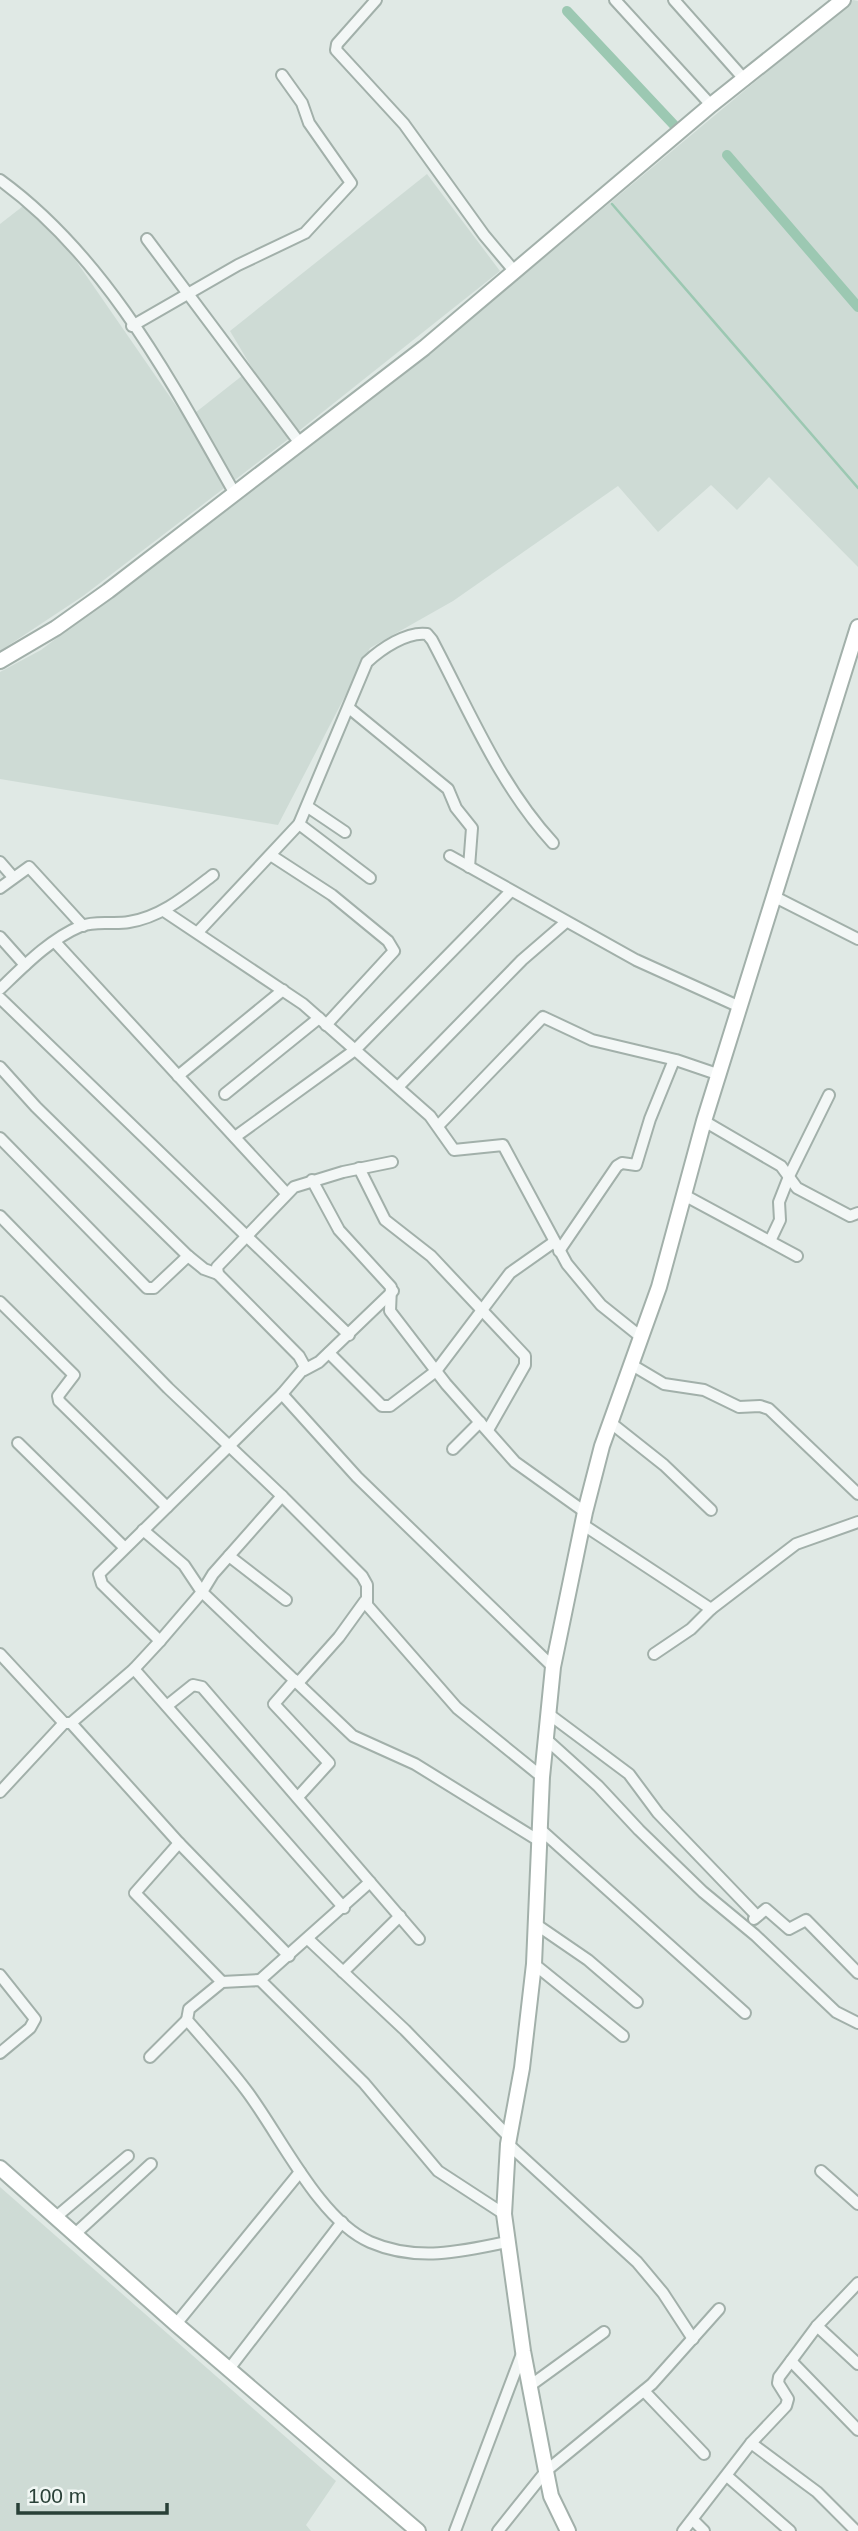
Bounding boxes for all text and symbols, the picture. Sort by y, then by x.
scale bar [18,2472,166,2516]
text: 100 m [28,2484,86,2507]

